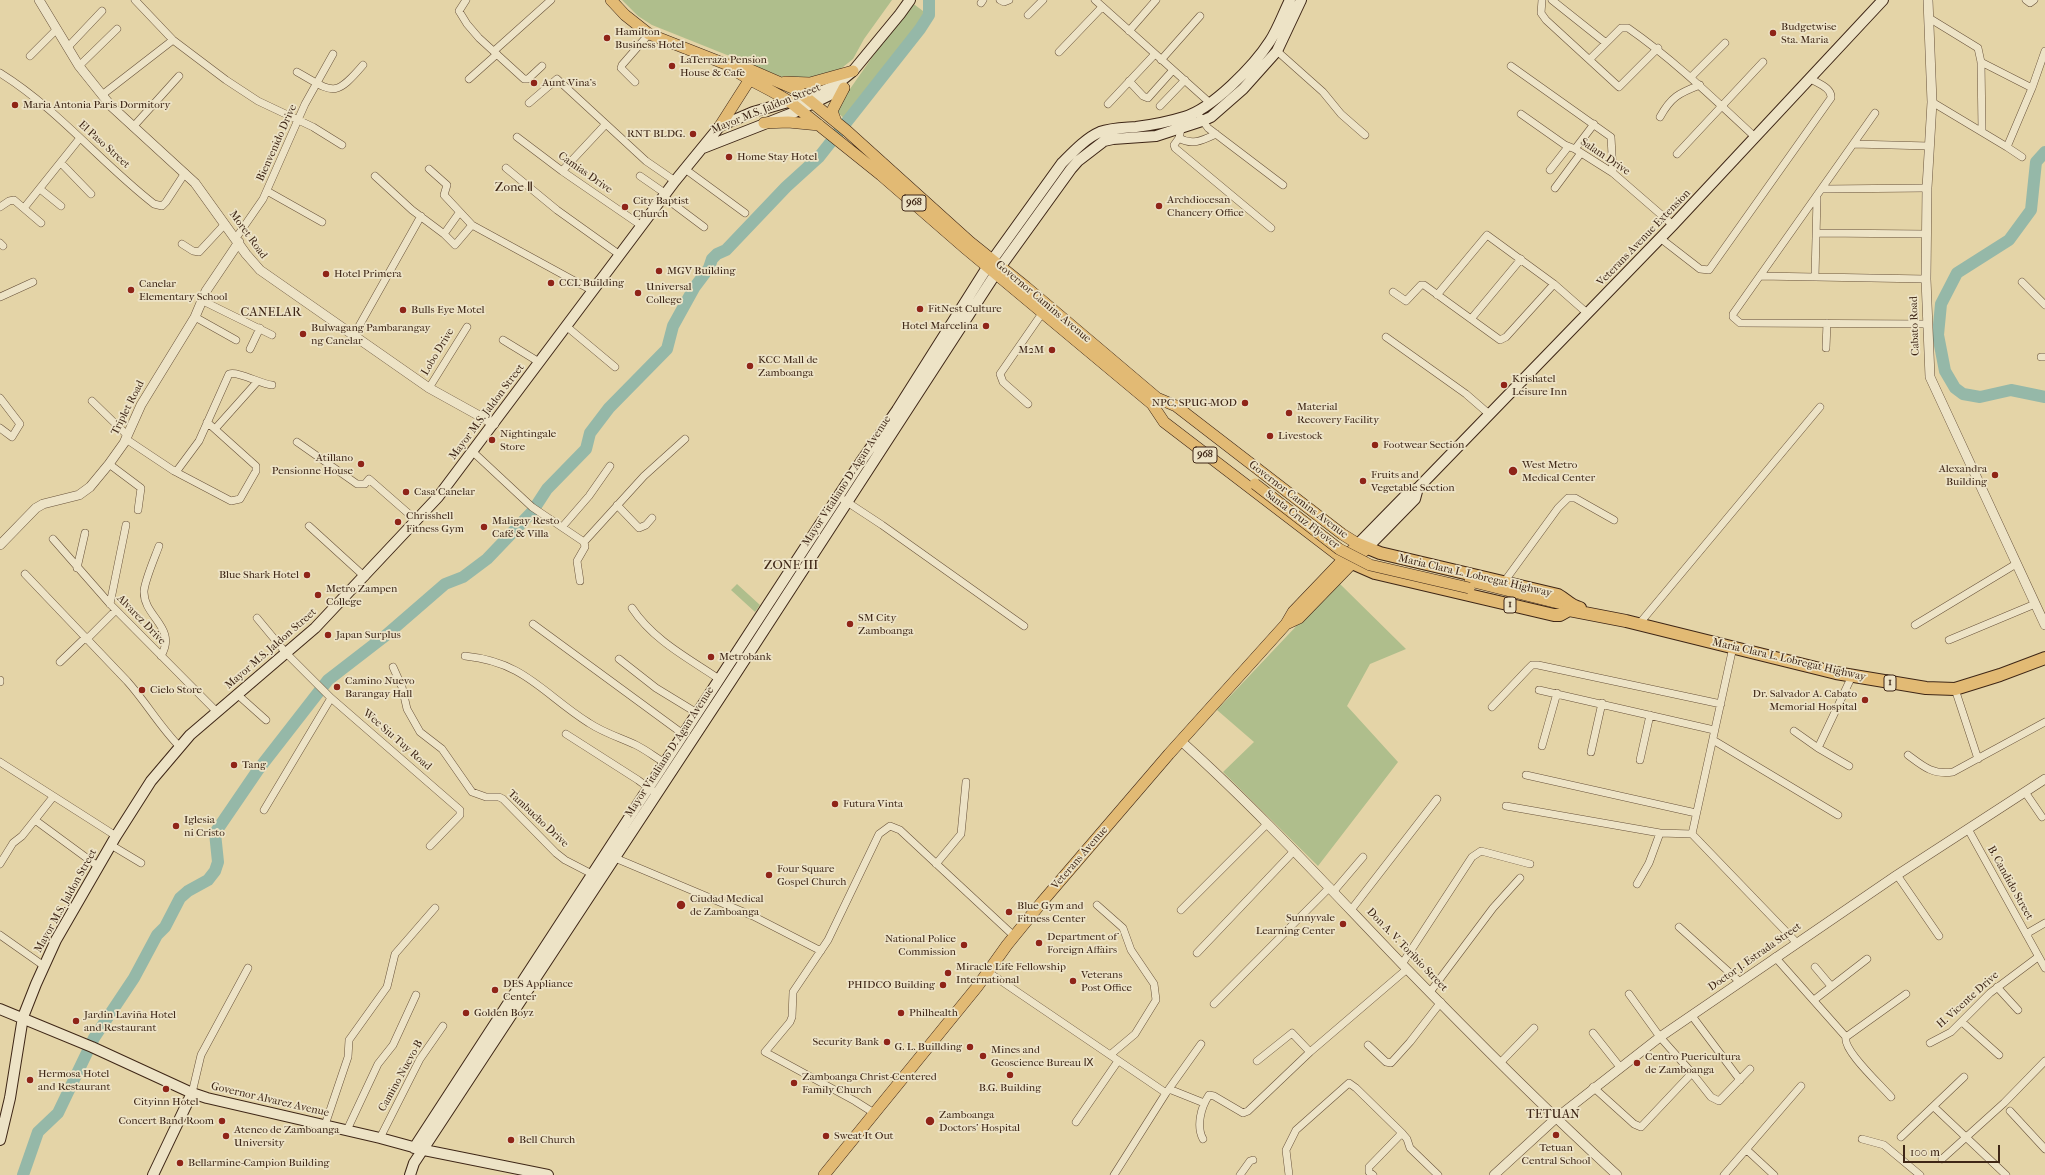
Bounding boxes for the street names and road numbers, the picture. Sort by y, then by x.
street label: Mayor M.S. Jaldon Street [709,81,823,137]
street label: Bienvenido Drive [254,102,300,184]
street label: El Paso Street [76,118,132,172]
street label: Salam Drive [1578,136,1632,178]
street label: Camias Drive [555,149,615,197]
street label: Veterans Avenue Extension [1594,187,1694,289]
road number: 968 [902,195,926,211]
street label: Moret Road [226,208,270,262]
street label: Governor Camins Avenue [993,258,1093,346]
street label: Cabato Road [1907,296,1923,356]
street label: Lobo Drive [419,326,457,378]
street label: Mayor M.S. Jaldon Street [447,361,527,463]
street label: Triplet Road [109,378,147,438]
street label: Mayor Vitaliano D. Agan Avenue [800,413,894,549]
road number: 968 [1193,447,1217,463]
street label: Governor Camins Avenue [1246,458,1350,542]
street label: Santa Cruz Flyover [1262,488,1342,552]
street label: Maria Clara L. Lobregat Highway [1397,552,1553,600]
street label: Alvarez Drive [114,592,168,648]
road number: 1 [1504,597,1516,613]
street label: Mayor M.S. Jaldon Street [223,606,319,692]
street label: Maria Clara L. Lobregat Highway [1711,636,1867,684]
road number: 1 [1884,675,1896,691]
street label: Mayor Vitaliano D. Agan Avenue [623,684,717,820]
street label: Wee Siu Tuy Road [360,707,434,773]
street label: Tambucho Drive [505,787,571,851]
street label: Veterans Avenue [1049,824,1111,892]
street label: B. Candido Street [1984,844,2036,922]
street label: Mayor M.S. Jaldon Street [32,847,100,955]
street label: Don A. V. Toribio Street [1364,906,1450,994]
street label: Doctor J. Estrada Street [1706,920,1804,994]
street label: H. Vicente Drive [1934,969,2002,1031]
street label: Camino Nuevo-B [376,1038,426,1114]
street label: Governor Alvarez Avenue [210,1080,330,1120]

